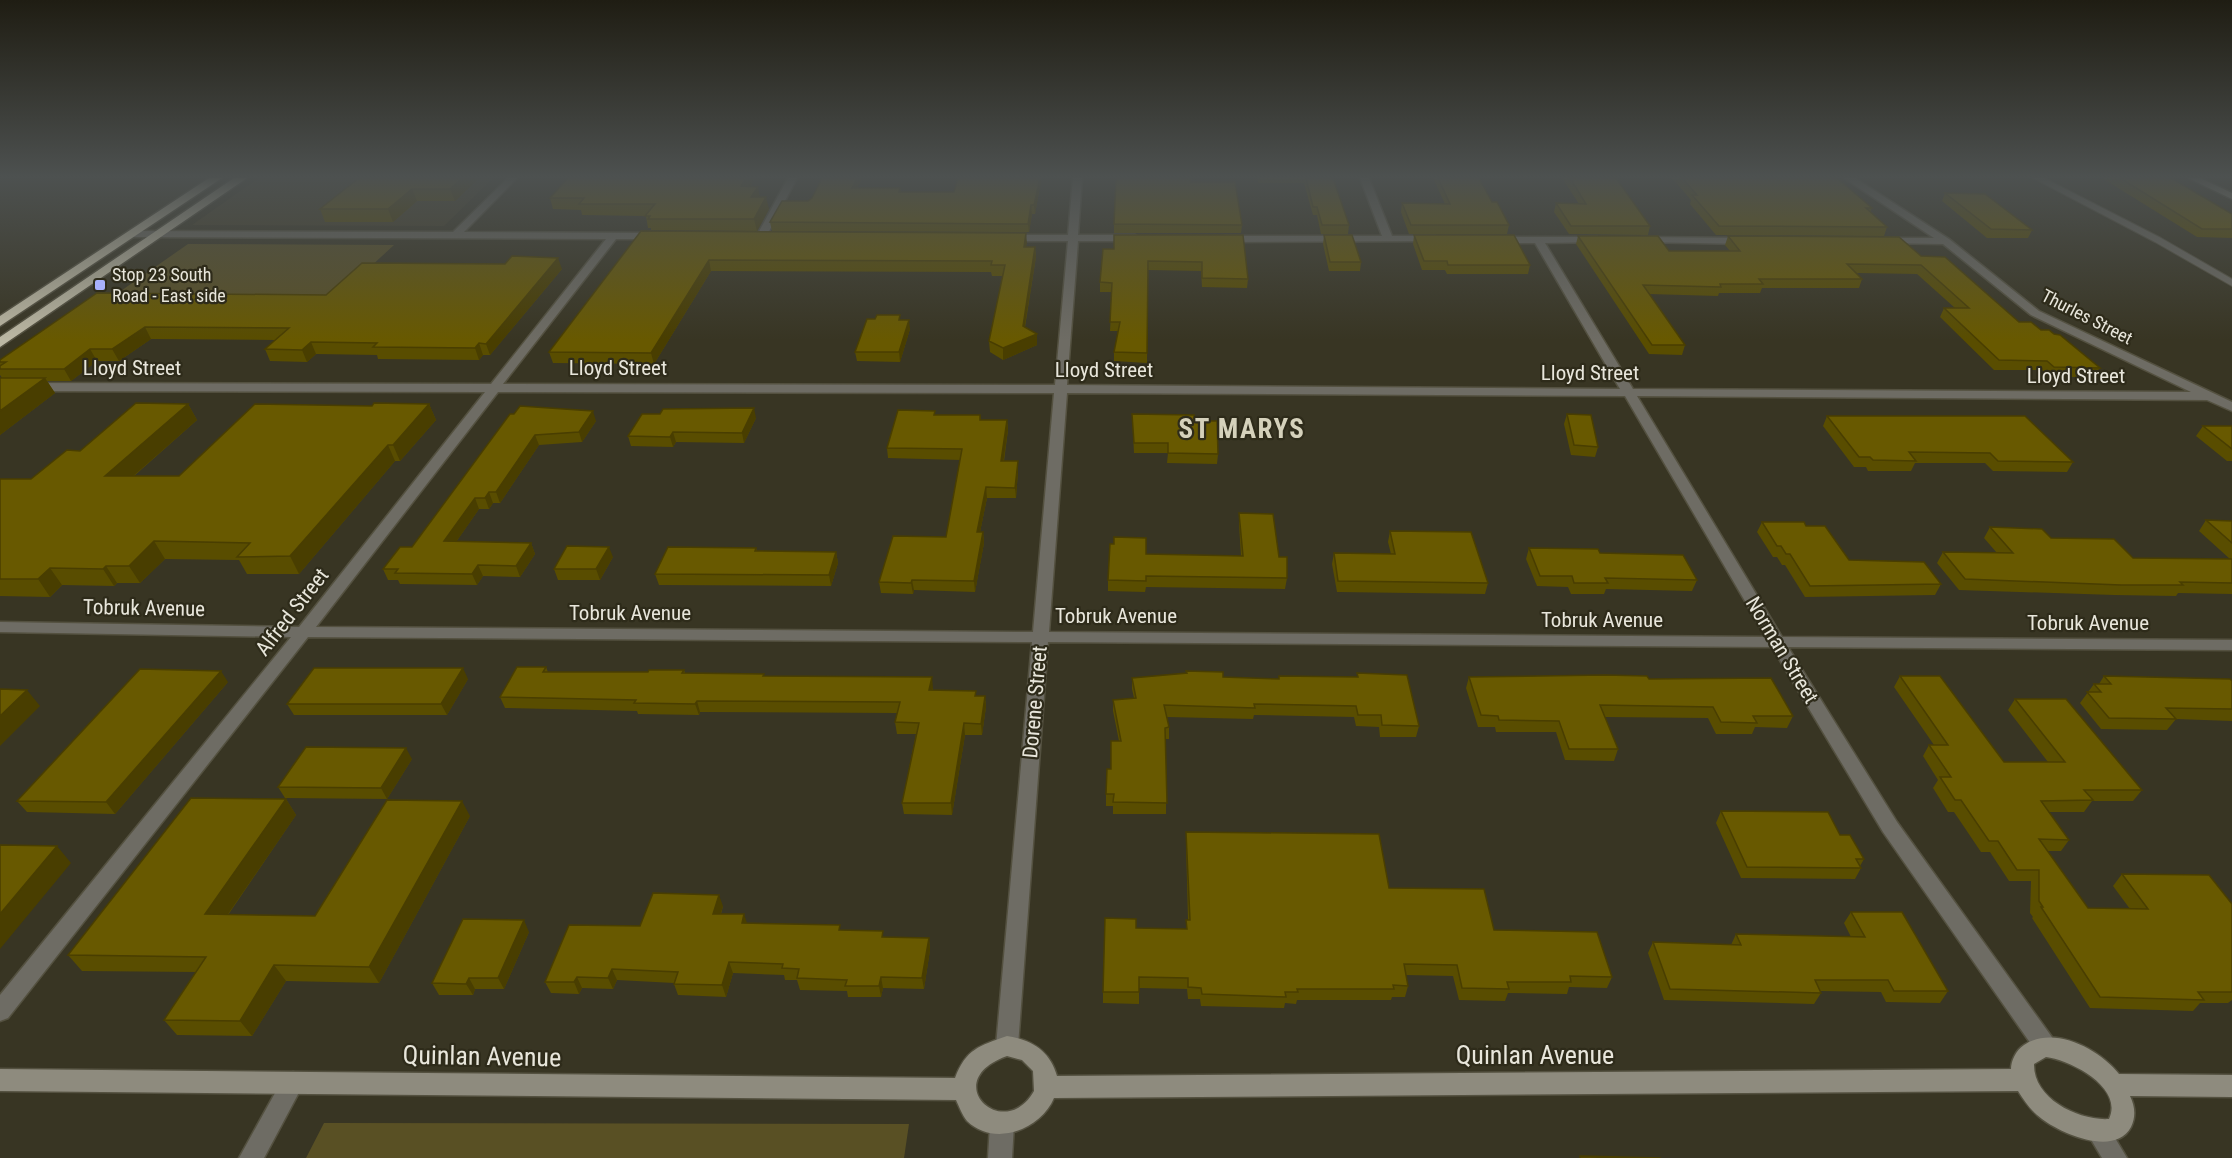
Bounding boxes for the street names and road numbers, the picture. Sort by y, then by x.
street label: Thurles Street [2038,285,2136,348]
street label: Lloyd Street [83,356,181,380]
street label: Lloyd Street [569,356,667,380]
street label: Lloyd Street [1055,358,1153,382]
street label: Lloyd Street [1541,361,1639,385]
street label: Lloyd Street [2027,364,2125,388]
street label: Alfred Street [251,564,333,660]
street label: Norman Street [1741,592,1823,708]
street label: Tobruk Avenue [83,595,205,621]
street label: Tobruk Avenue [569,601,691,625]
street label: Tobruk Avenue [1055,604,1177,628]
street label: Tobruk Avenue [1541,608,1663,632]
street label: Tobruk Avenue [2027,611,2149,635]
street label: Dorene Street [1018,645,1052,759]
street label: Quinlan Avenue [402,1040,562,1072]
street label: Quinlan Avenue [1456,1040,1614,1070]

